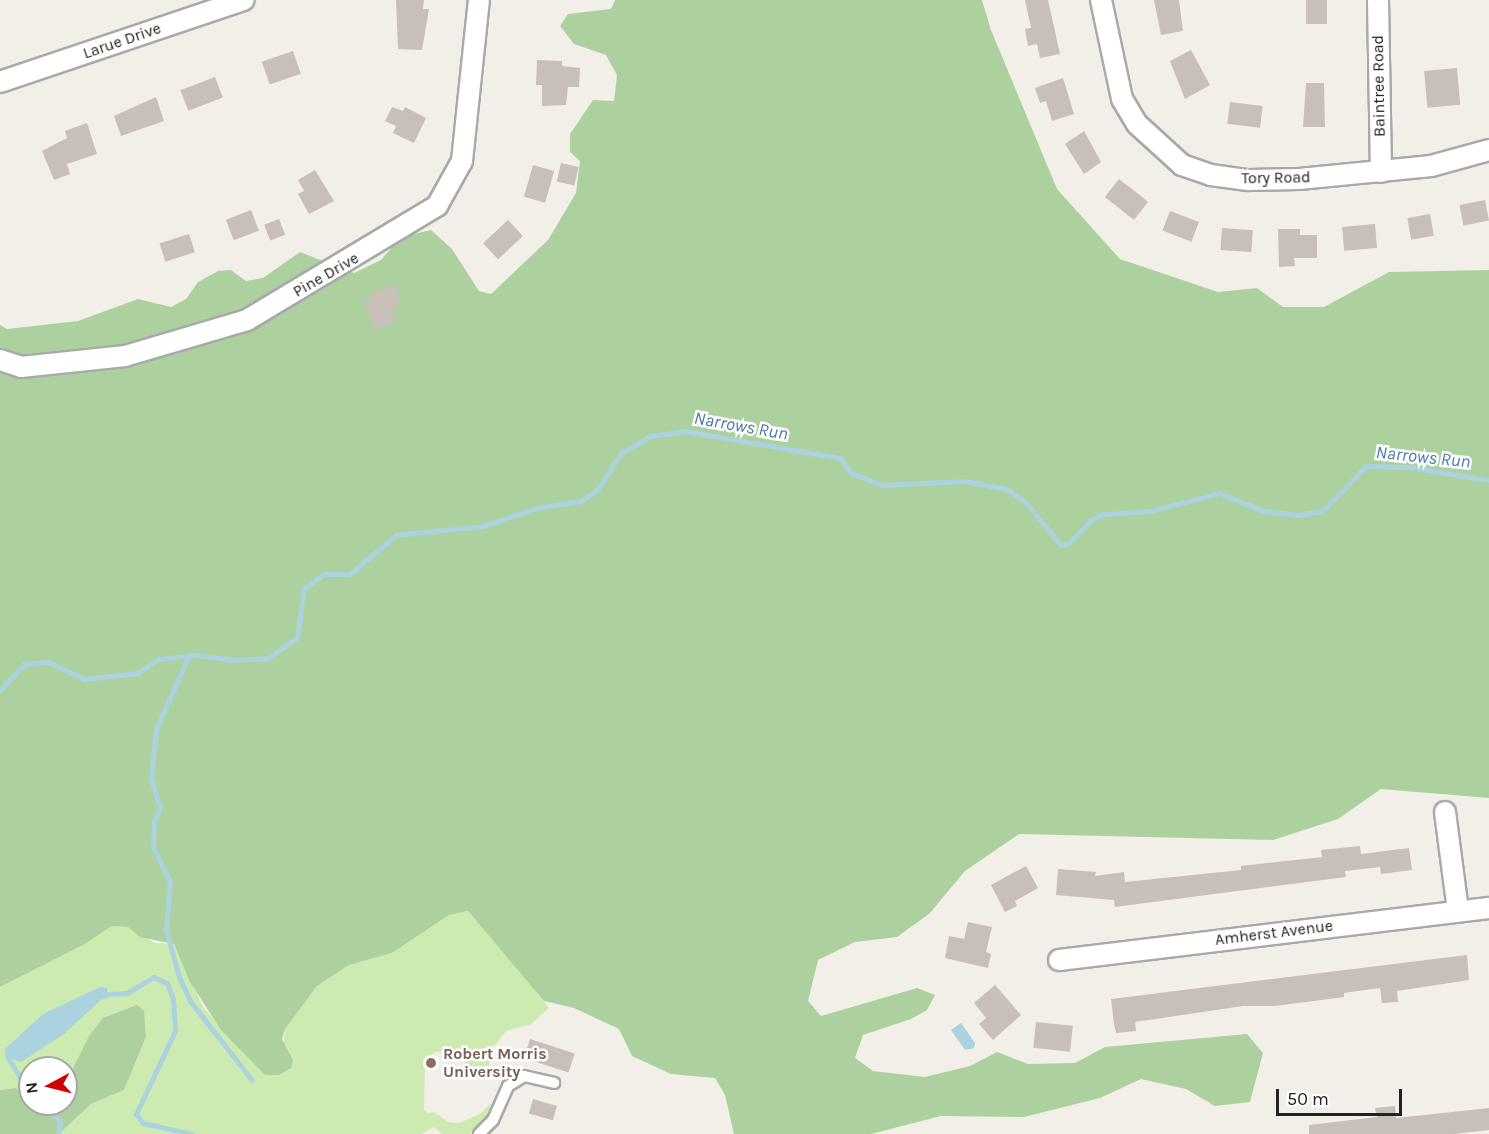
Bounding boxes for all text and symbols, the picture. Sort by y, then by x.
street label: Larue Drive [81,19,163,63]
street label: Baintree Road [1369,35,1389,137]
street label: Tory Road [1241,168,1311,188]
street label: Pine Drive [290,249,362,301]
water label: Narrows Run [692,407,790,445]
water label: Narrows Run [1375,441,1471,473]
street label: Amherst Avenue [1214,916,1334,950]
place label: Robert Morris University [443,1044,547,1082]
north arrow [18,1056,78,1116]
marker: Robert Morris University [424,1056,438,1070]
scale bar [1279,1077,1405,1115]
text: N [21,1081,42,1095]
text: 50 m [1287,1088,1329,1110]

